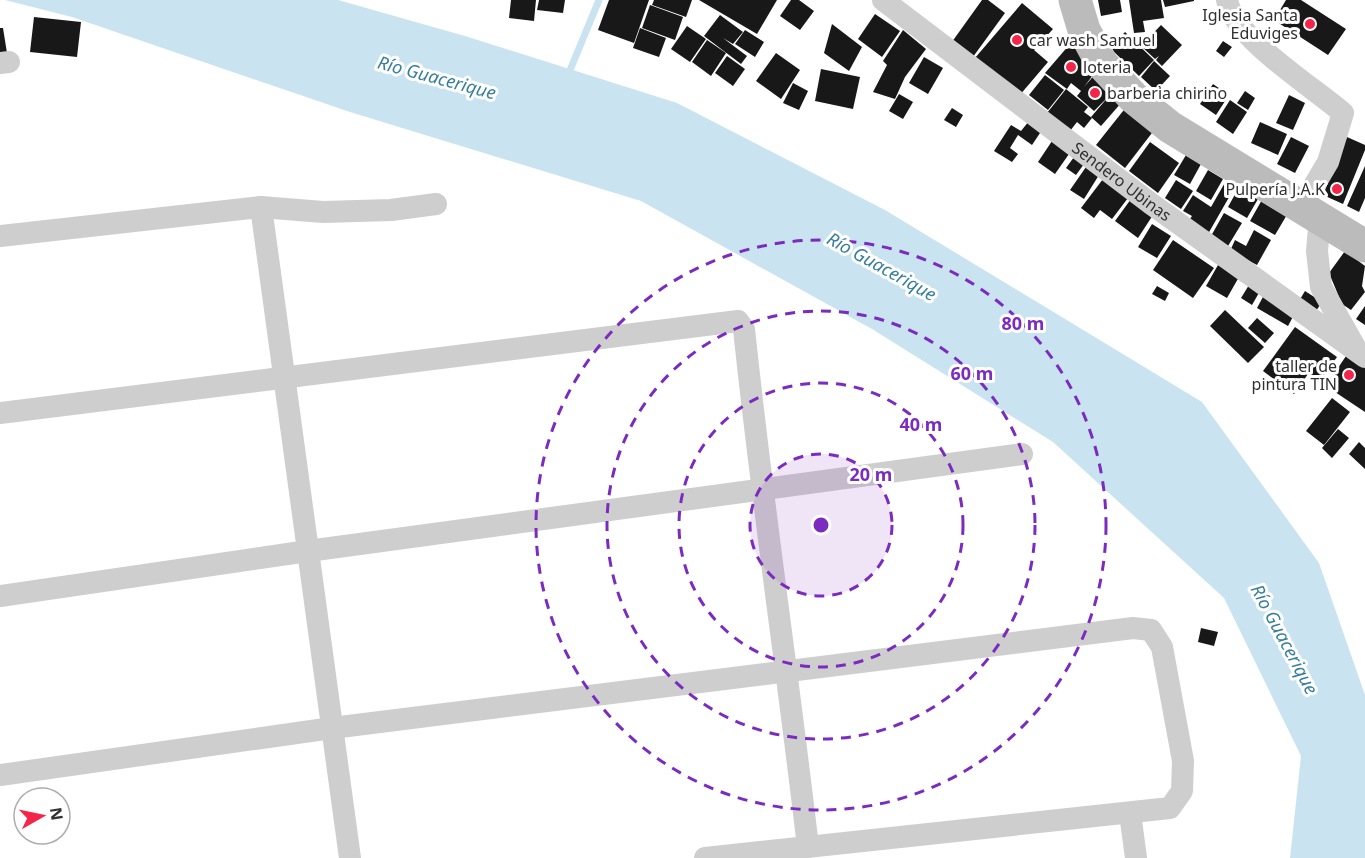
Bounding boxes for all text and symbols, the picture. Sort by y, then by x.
place label: Iglesia Santa Eduviges [1202,4,1298,44]
marker: Iglesia Santa Eduviges [1303,17,1317,31]
place label: car wash Samuel [1029,29,1155,51]
marker: car wash Samuel [1010,33,1024,47]
water label: Río Guacerique [375,50,499,104]
place label: loteria [1083,56,1131,78]
marker: loteria [1064,60,1078,74]
place label: barberia chirino [1107,82,1227,104]
marker: barberia chirino [1088,86,1102,100]
street label: Sendero Ubinas [1068,137,1176,226]
place label: Pulpería J.A.K [1225,178,1325,200]
marker: Pulpería J.A.K [1330,182,1344,196]
water label: Río Guacerique [823,226,941,306]
text: 80 m [1002,311,1044,335]
place label: taller de pintura TIN [1252,355,1337,395]
text: 60 m [951,361,993,385]
marker: taller de pintura TIN [1342,368,1356,382]
text: 40 m [900,412,942,436]
text: 20 m [850,462,892,486]
centre of rings [811,515,831,535]
water label: Río Guacerique [1246,580,1324,698]
north arrow [12,786,72,846]
text: N [45,806,69,822]

